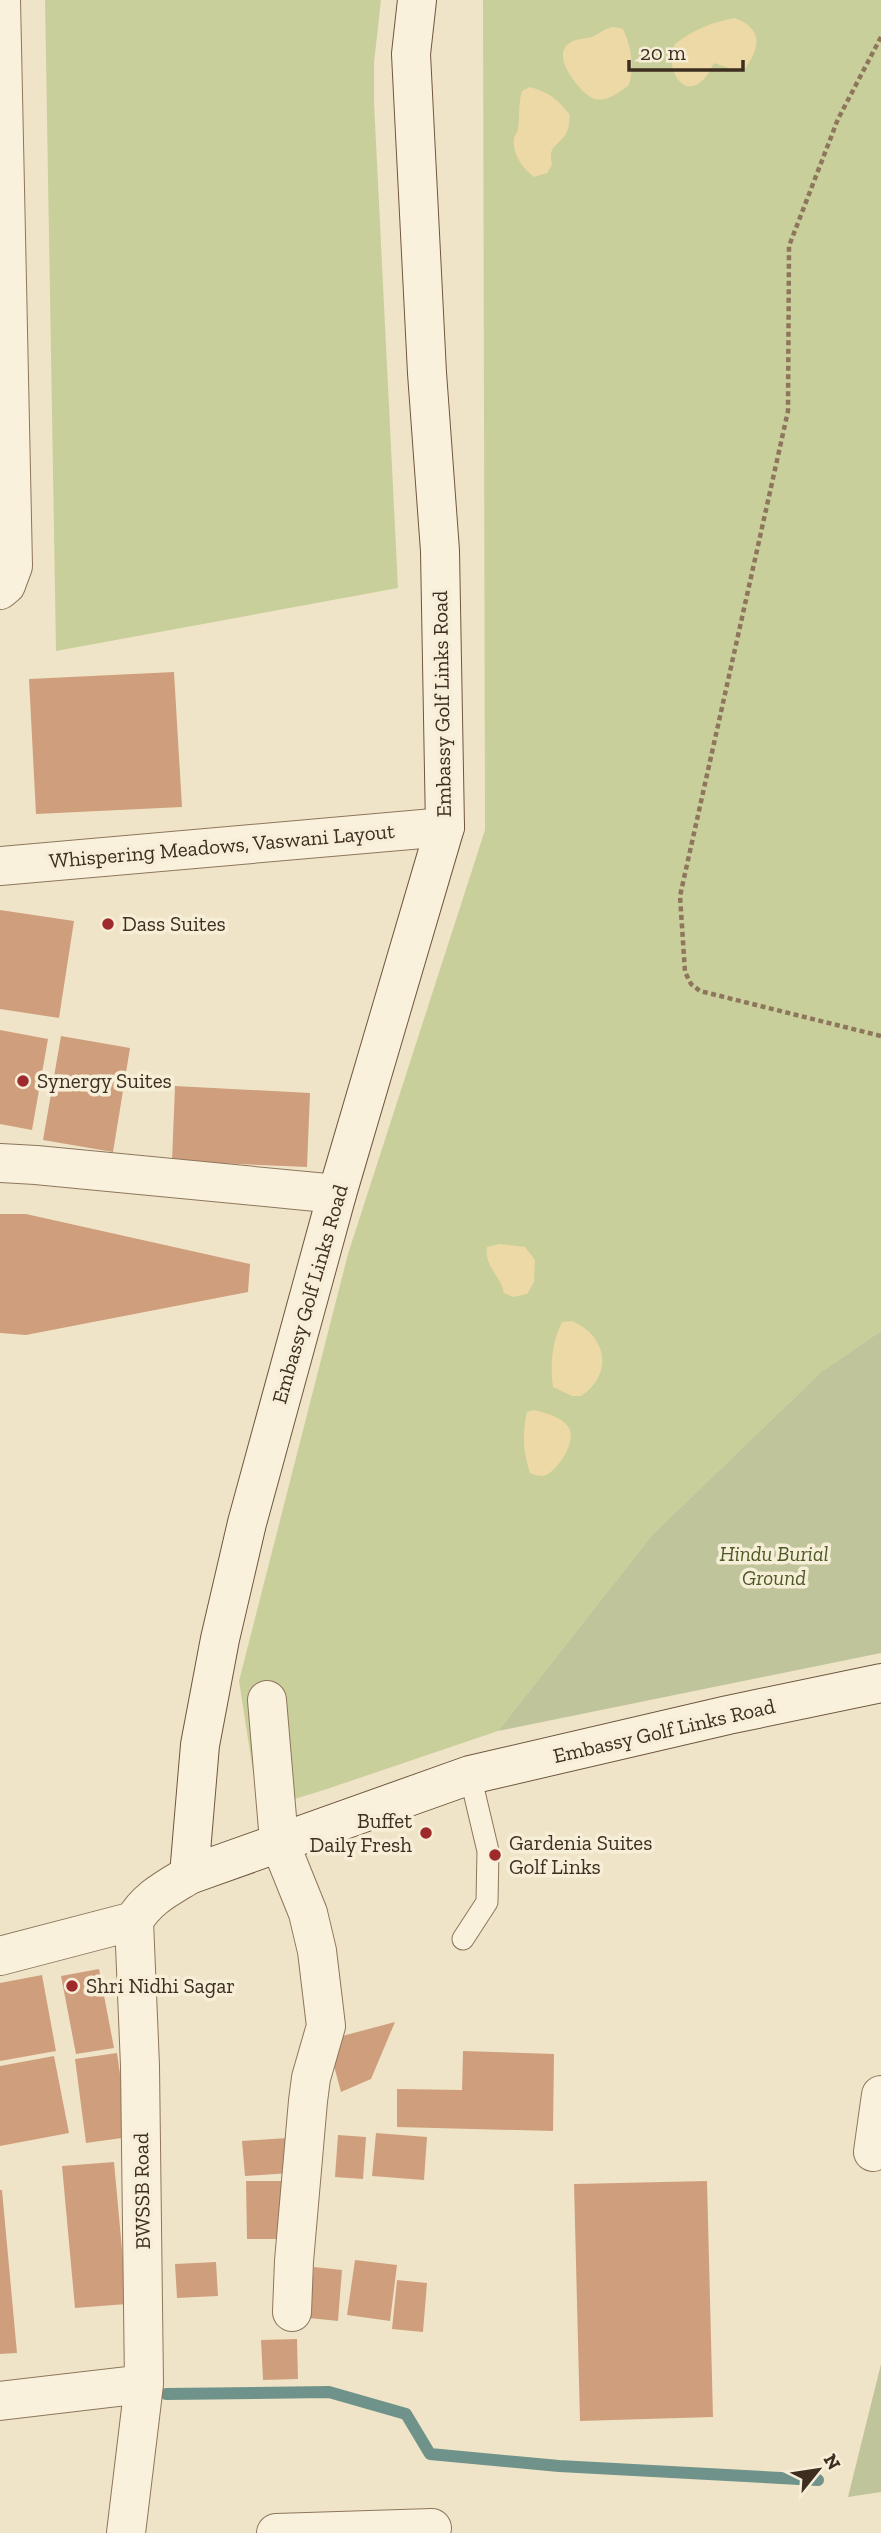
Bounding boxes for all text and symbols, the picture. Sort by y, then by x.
scale bar [629,28,743,72]
text: 20 m [640,40,686,65]
street label: Embassy Golf Links Road [427,590,456,818]
street label: Whispering Meadows, Vaswani Layout [48,818,396,873]
place label: Dass Suites [122,911,226,936]
marker: Dass Suites [100,916,116,932]
place label: Synergy Suites [37,1068,172,1093]
marker: Synergy Suites [15,1073,31,1089]
street label: Embassy Golf Links Road [266,1181,353,1406]
park label: Hindu Burial Ground [719,1541,829,1590]
street label: Embassy Golf Links Road [551,1693,778,1768]
place label: Buffet Daily Fresh [310,1808,412,1857]
marker: Buffet Daily Fresh [418,1825,434,1841]
place label: Gardenia Suites Golf Links [509,1830,652,1879]
marker: Gardenia Suites Golf Links [487,1847,503,1863]
place label: Shri Nidhi Sagar [86,1973,235,1998]
marker: Shri Nidhi Sagar [64,1978,80,1994]
street label: BWSSB Road [128,2132,155,2250]
north arrow [783,2435,853,2505]
text: N [819,2450,846,2474]

